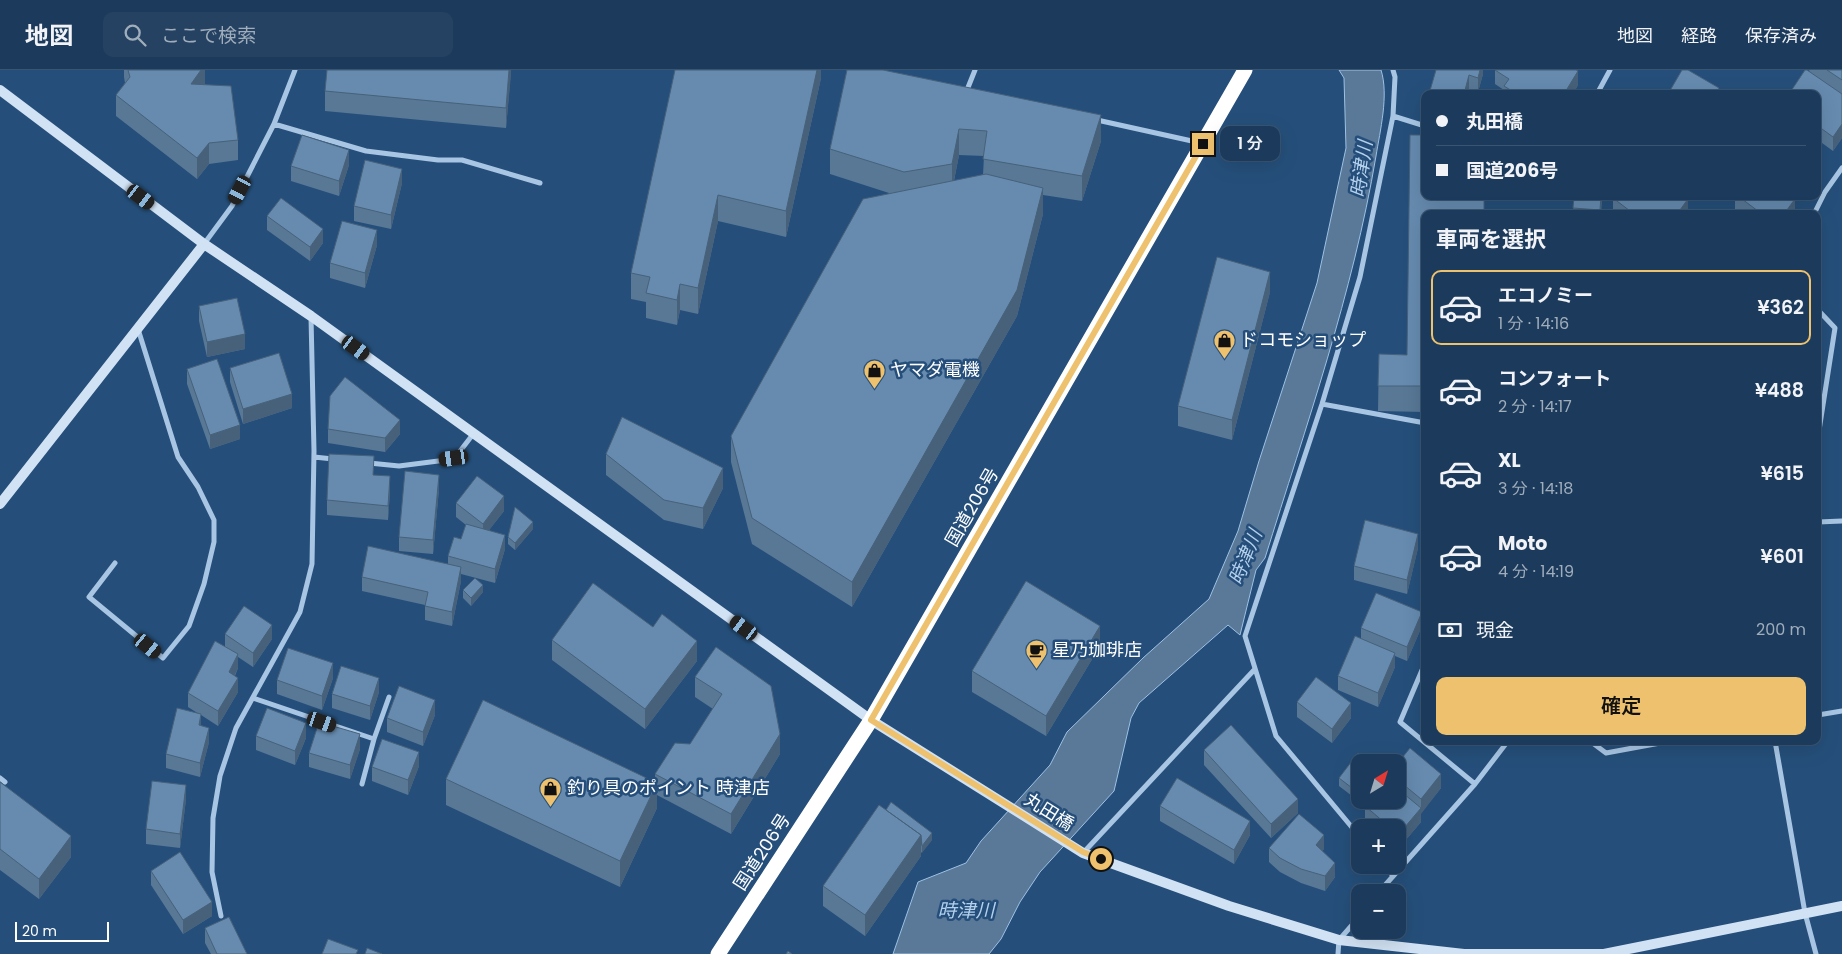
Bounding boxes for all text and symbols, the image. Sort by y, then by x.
search box [103,12,453,57]
text: 地図 [25,19,73,52]
icon: search [121,21,149,49]
text: ここで検索 [161,22,256,49]
text: 地図 [1617,23,1653,48]
text: 経路 [1681,23,1717,48]
text: 保存済み [1745,23,1817,48]
text: 丸田橋 [1466,108,1523,135]
callout: 1 分 [1220,126,1280,162]
text: 1 分 [1237,132,1263,155]
route end [1192,133,1214,155]
water label: 時津川 [1344,137,1379,199]
text: 国道206号 [1466,157,1558,184]
car [226,173,253,207]
car [124,182,157,212]
text: 車両を選択 [1436,224,1546,255]
text: エコノミー [1498,282,1593,309]
icon: car [1438,285,1483,330]
text: ¥362 [1757,294,1804,321]
text: 1 分 · 14:16 [1498,312,1569,335]
place label: ドコモショップ [1240,327,1366,352]
shop icon: ドコモショップ [1212,328,1236,359]
car [339,333,372,363]
place label: ヤマダ電機 [890,357,980,382]
shop icon: ヤマダ電機 [862,358,886,389]
text: コンフォート [1498,365,1611,392]
icon: car [1438,368,1483,413]
text: ¥488 [1755,377,1804,404]
text: 2 分 · 14:17 [1498,395,1572,418]
text: XL [1498,447,1521,474]
car [438,448,469,468]
icon: car [1438,451,1483,496]
text: ¥615 [1761,460,1804,487]
street label: 国道206号 [939,463,1004,551]
text: 3 分 · 14:18 [1498,477,1573,500]
water label: 時津川 [1222,524,1269,589]
text: Moto [1498,530,1547,557]
icon: car [1438,534,1483,579]
text: ¥601 [1761,543,1804,570]
text: 4 分 · 14:19 [1498,560,1574,583]
car [727,613,760,643]
icon: cash [1436,616,1464,644]
text: 現金 [1476,617,1514,644]
text: 200 m [1756,618,1806,641]
car [131,631,164,661]
place label: 星乃珈琲店 [1052,637,1142,662]
cafe icon: 星乃珈琲店 [1024,638,1048,669]
button: 確定 [1436,677,1806,735]
car [305,710,338,734]
north arrow [1351,754,1406,809]
map controls [1351,754,1406,939]
place label: 釣り具のポイント 時津店 [567,775,770,800]
shop icon: 釣り具のポイント 時津店 [539,776,563,807]
street label: 丸田橋 [1020,787,1079,836]
street label: 国道206号 [727,808,796,895]
button: + [1351,819,1406,874]
route start [1090,848,1112,870]
button: − [1351,884,1406,939]
water label: 時津川 [937,897,996,924]
scale bar [15,919,109,942]
text: 20 m [22,921,57,941]

